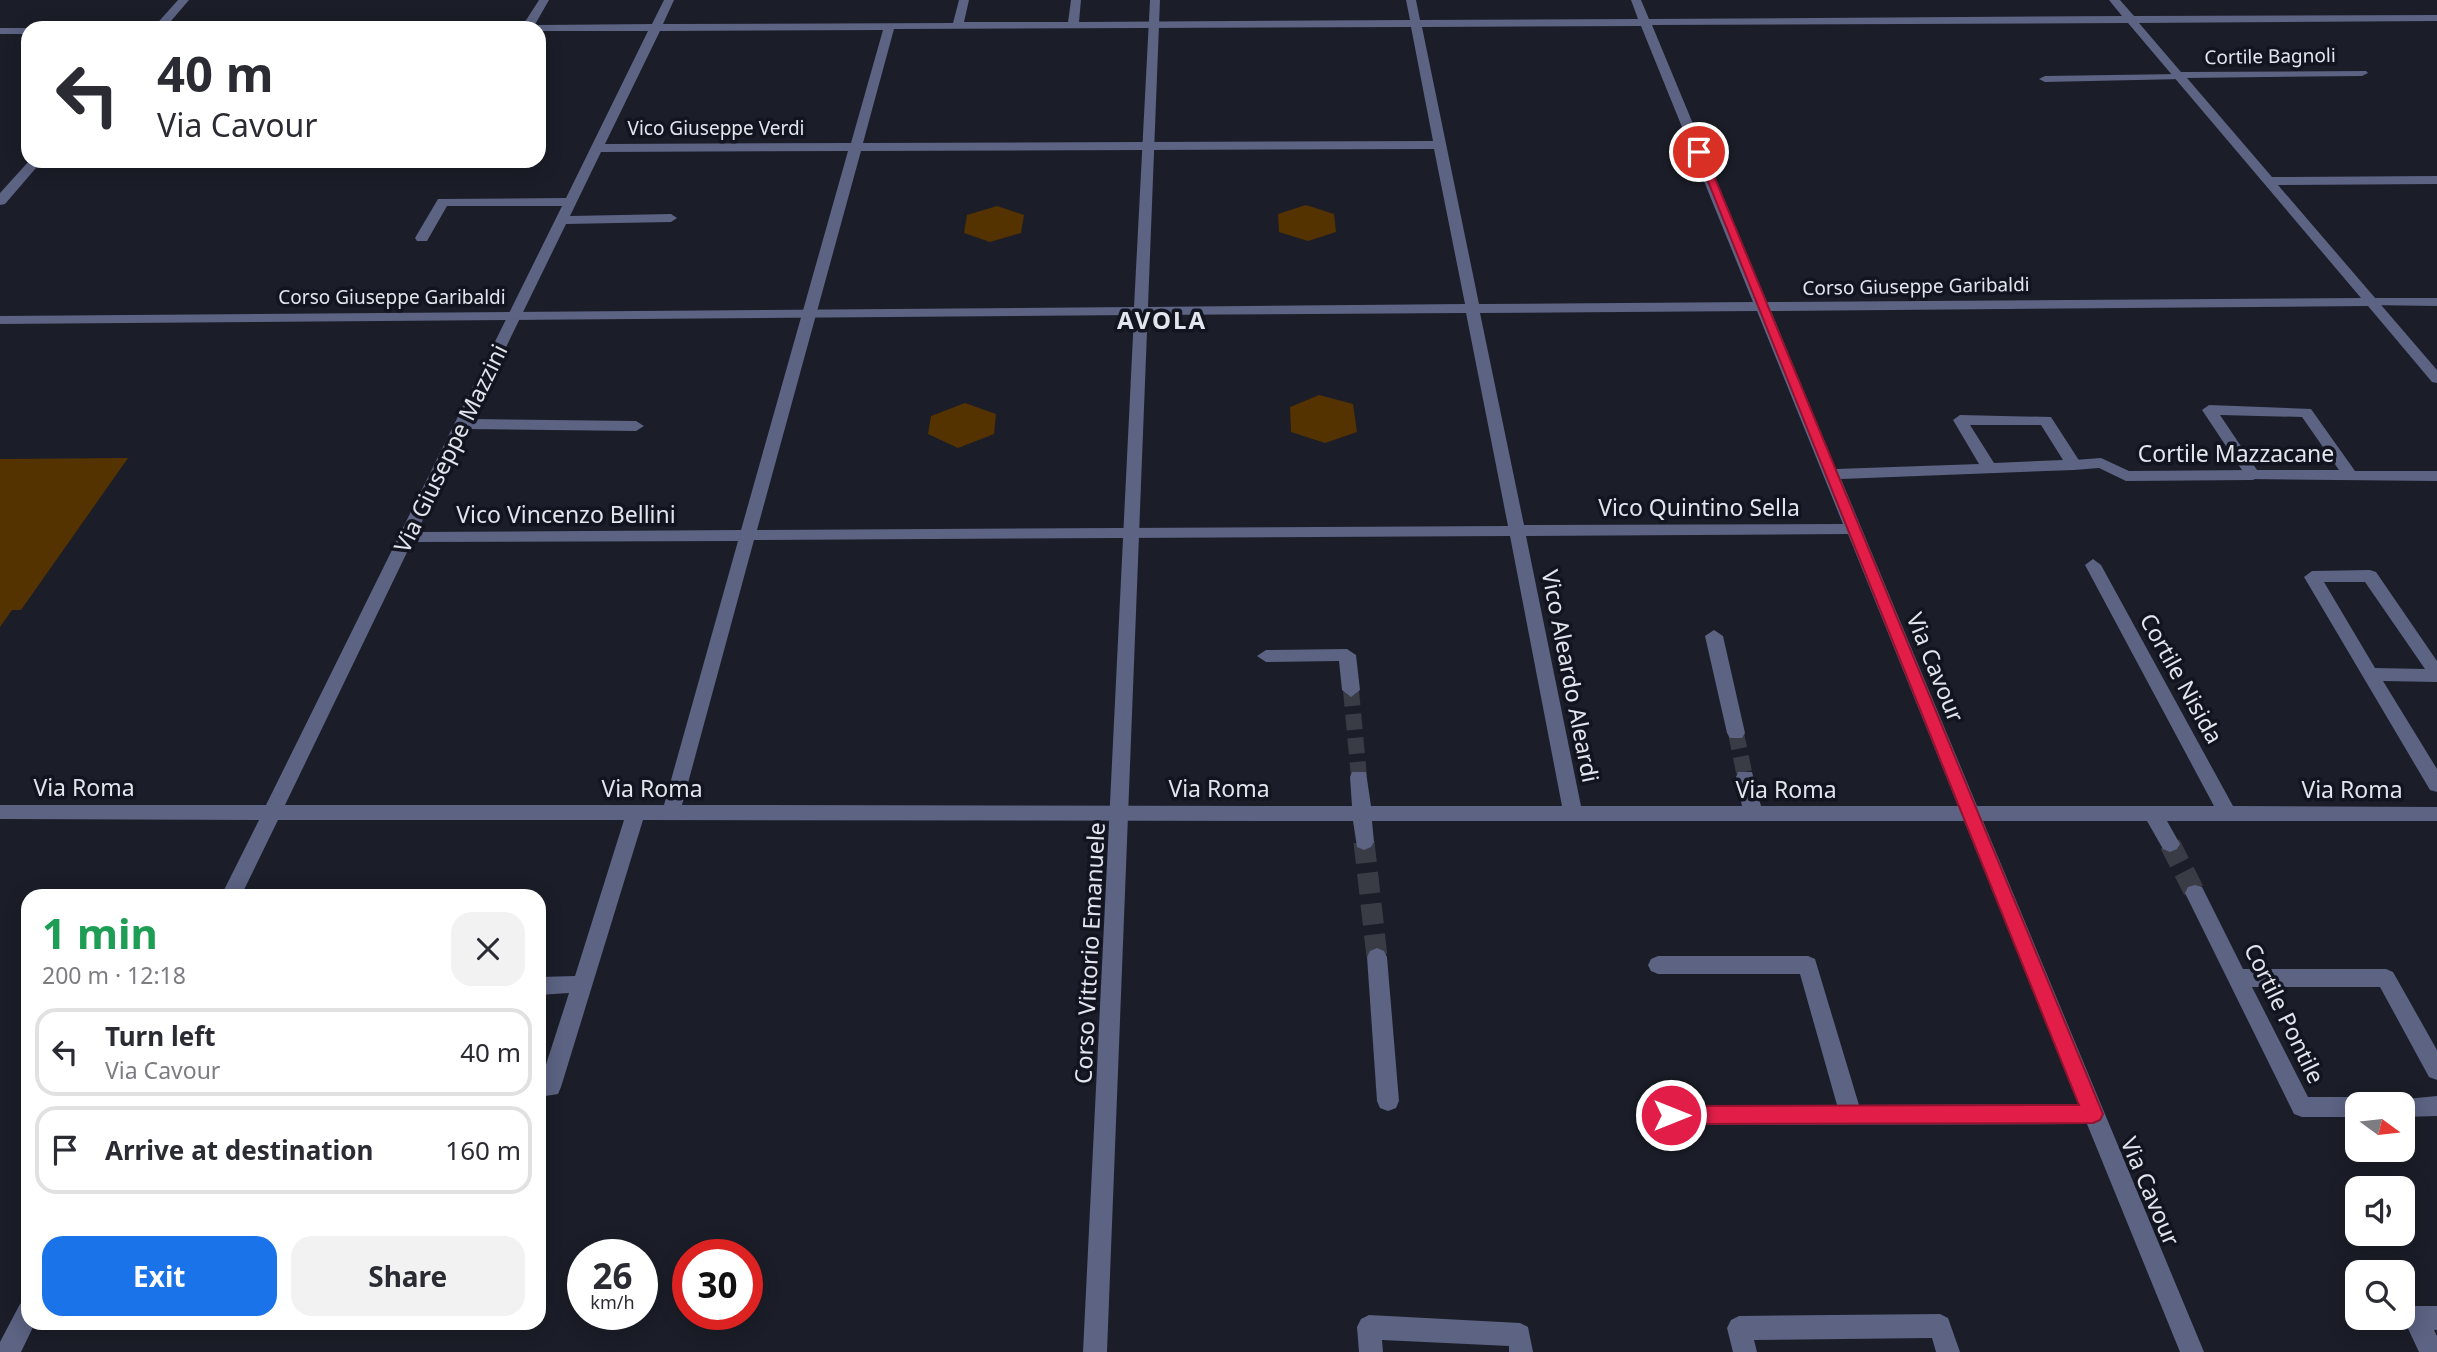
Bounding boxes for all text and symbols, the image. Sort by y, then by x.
text: 40 m [157,40,274,106]
street label: Cortile Bagnoli [2204,42,2336,70]
icon: left [42,49,133,140]
text: Via Cavour [157,103,318,146]
street label: Vico Giuseppe Verdi [628,115,804,141]
pin [1669,122,1729,182]
icon: arrive [1680,133,1718,171]
street label: Corso Giuseppe Garibaldi [1802,271,2030,301]
street label: Corso Giuseppe Garibaldi [278,284,506,310]
district label: AVOLA [1117,303,1207,336]
street label: Via Giuseppe Mazzini [386,338,514,558]
street label: Cortile Mazzacane [2138,437,2334,469]
street label: Vico Quintino Sella [1598,491,1800,523]
street label: Vico Vincenzo Bellini [456,498,676,530]
street label: Vico Aleardo Aleardi [1535,567,1607,785]
street label: Cortile Nisida [2133,607,2231,749]
street label: Via Cavour [1900,608,1973,727]
street label: Via Roma [33,771,135,803]
street label: Via Roma [601,772,703,804]
street label: Via Roma [1168,772,1270,804]
street label: Via Roma [1735,773,1837,805]
street label: Via Roma [2301,773,2403,805]
street label: Corso Vittorio Emanuele [1066,821,1112,1085]
text: 1 min [42,904,158,961]
button: close [451,912,525,986]
street label: Cortile Pontile [2237,938,2333,1088]
text: 200 m · 12:18 [42,959,186,991]
text: Turn left [105,1018,216,1054]
icon: left [46,1033,84,1071]
text: 40 m [460,1034,521,1070]
text: Via Cavour [105,1054,220,1086]
position arrow [1634,1078,1708,1152]
north arrow [2345,1092,2415,1162]
map controls [2345,1092,2415,1330]
icon: arrive [46,1131,84,1169]
text: Arrive at destination [105,1132,374,1168]
text: 160 m [445,1132,521,1168]
street label: Via Cavour [2114,1132,2188,1251]
button: sound [2345,1176,2415,1246]
button: Exit [42,1236,277,1316]
button: Share [291,1236,525,1316]
speed limit sign: 30 [672,1239,763,1330]
text: 26 [592,1252,633,1299]
button: search [2345,1260,2415,1330]
text: km/h [590,1290,635,1314]

